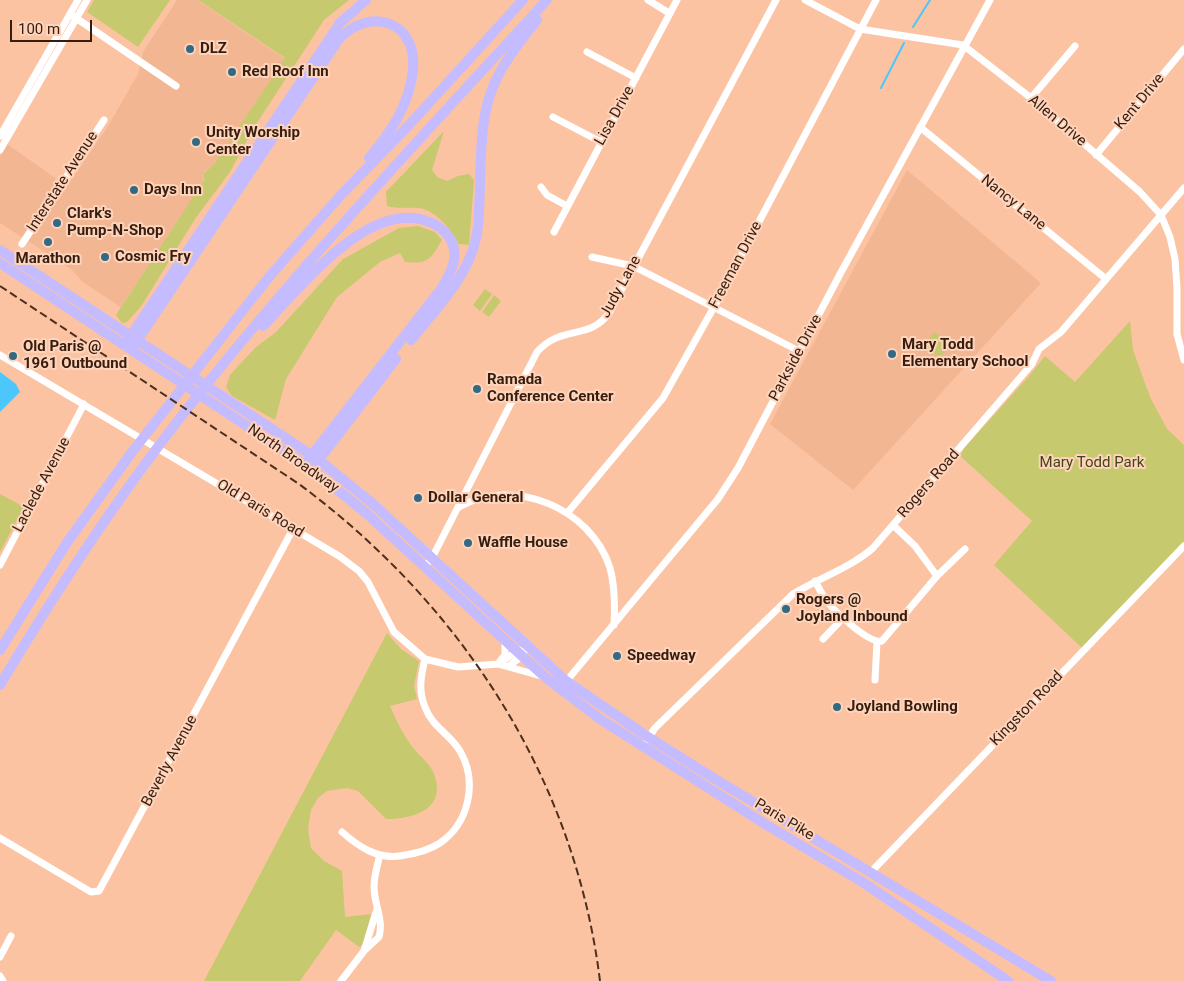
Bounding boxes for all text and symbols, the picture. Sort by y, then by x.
scale bar [12,10,95,42]
text: 100 m [18,20,60,38]
place label: DLZ [200,40,227,58]
marker: DLZ [184,43,196,55]
place label: Red Roof Inn [242,63,329,81]
marker: Red Roof Inn [226,66,238,78]
street label: Kent Drive [1111,70,1169,134]
street label: Lisa Drive [591,83,639,149]
street label: Allen Drive [1024,91,1090,151]
place label: Unity Worship Center [206,124,300,159]
street label: Interstate Avenue [24,128,102,236]
marker: Unity Worship Center [190,136,202,148]
street label: Nancy Lane [977,171,1049,235]
place label: Days Inn [144,181,202,199]
marker: Days Inn [128,184,140,196]
place label: Clark's Pump-N-Shop [67,205,163,240]
marker: Clark's Pump-N-Shop [51,217,63,229]
street label: Freeman Drive [706,218,766,312]
marker: Marathon [42,236,54,248]
place label: Cosmic Fry [115,248,191,266]
place label: Marathon [16,250,80,268]
marker: Cosmic Fry [99,251,111,263]
street label: Judy Lane [597,253,645,321]
street label: Parkside Drive [766,312,826,404]
place label: Mary Todd Elementary School [902,336,1028,371]
place label: Old Paris @ 1961 Outbound [23,338,127,373]
marker: Mary Todd Elementary School [886,348,898,360]
marker: Old Paris @ 1961 Outbound [7,350,19,362]
place label: Ramada Conference Center [487,371,613,406]
marker: Ramada Conference Center [471,383,483,395]
street label: North Broadway [244,421,342,497]
street label: Laclede Avenue [9,434,75,536]
street label: Rogers Road [894,446,964,522]
park label: Mary Todd Park [1040,454,1144,472]
street label: Old Paris Road [213,476,307,542]
place label: Dollar General [428,489,523,507]
marker: Dollar General [412,492,424,504]
place label: Waffle House [478,534,568,552]
marker: Waffle House [462,537,474,549]
place label: Rogers @ Joyland Inbound [796,591,908,626]
marker: Rogers @ Joyland Inbound [780,603,792,615]
place label: Speedway [627,647,696,665]
marker: Speedway [611,650,623,662]
street label: Kingston Road [987,668,1067,750]
place label: Joyland Bowling [847,698,958,716]
marker: Joyland Bowling [831,701,843,713]
street label: Beverly Avenue [138,712,202,810]
street label: Paris Pike [751,795,817,845]

